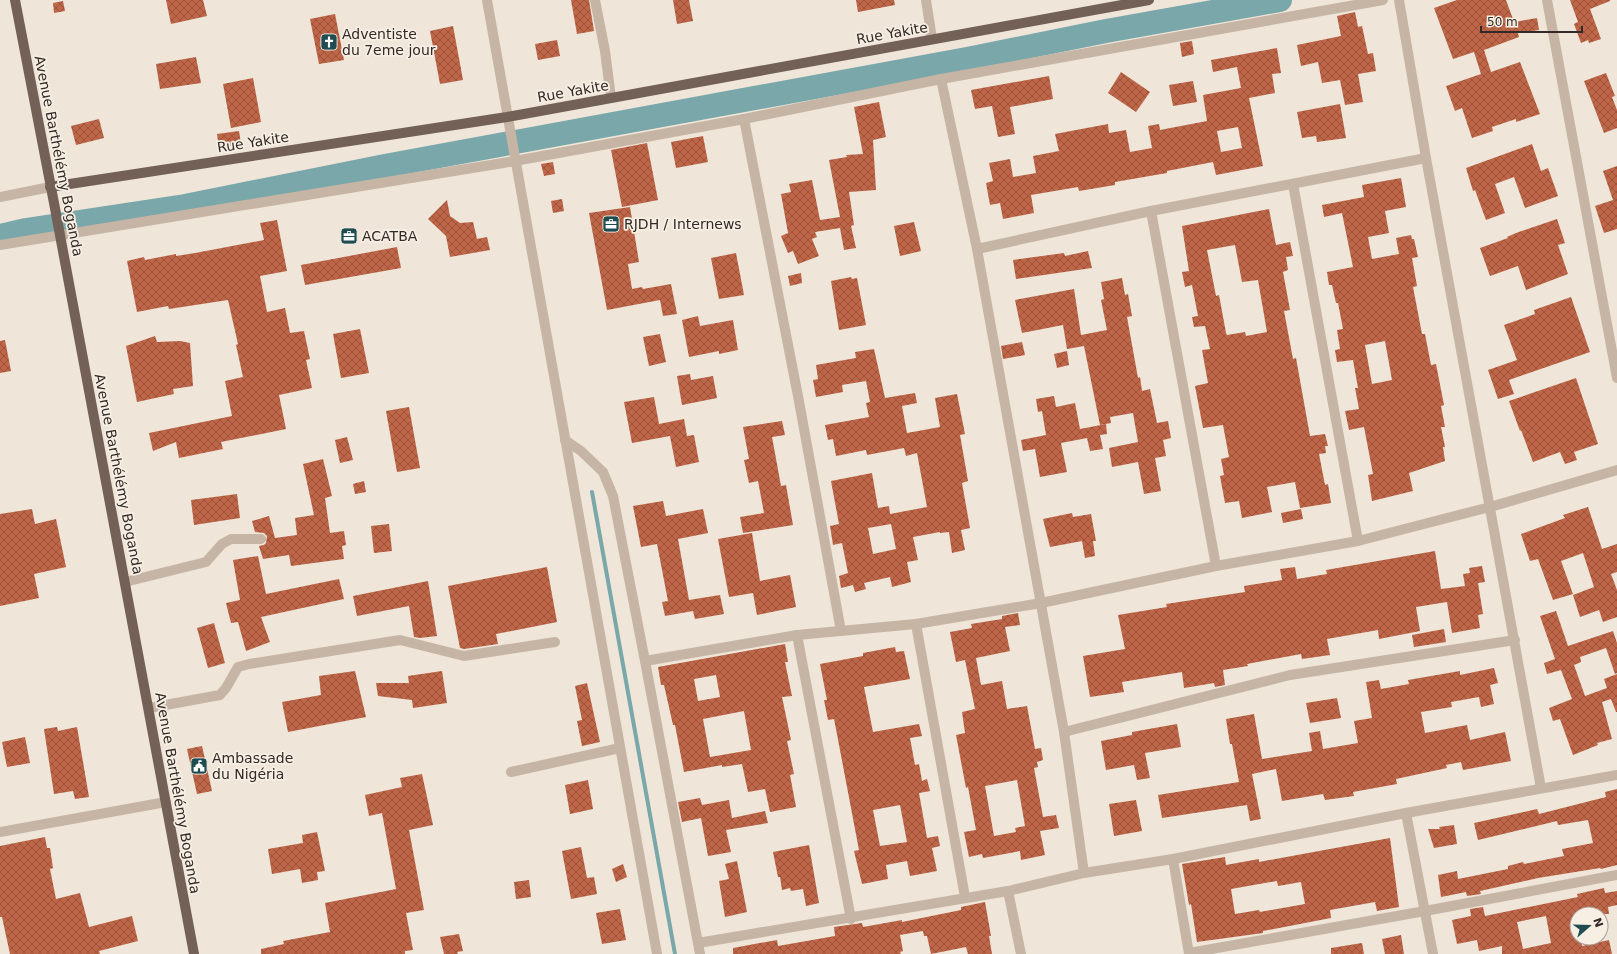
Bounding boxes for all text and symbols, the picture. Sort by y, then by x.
scale bar [1481,8,1582,34]
text: 50 m [1487,15,1518,29]
street label: Rue Yakite [855,19,929,47]
place label: Adventiste du 7eme jour [342,26,436,58]
church icon: Adventiste du 7eme jour [319,32,339,52]
street label: Avenue Barthélémy Boganda [32,54,86,258]
street label: Rue Yakite [536,77,610,105]
street label: Rue Yakite [216,128,290,156]
office icon: RJDH / Internews [601,214,621,234]
place label: RJDH / Internews [624,216,742,232]
office icon: ACATBA [339,226,359,246]
place label: ACATBA [362,228,418,244]
street label: Avenue Barthélémy Boganda [92,372,146,576]
street label: Avenue Barthélémy Boganda [152,691,204,895]
place label: Ambassade du Nigéria [212,750,293,782]
public building icon: Ambassade du Nigéria [189,756,209,776]
north arrow [1569,906,1609,946]
text: N [1590,916,1606,929]

